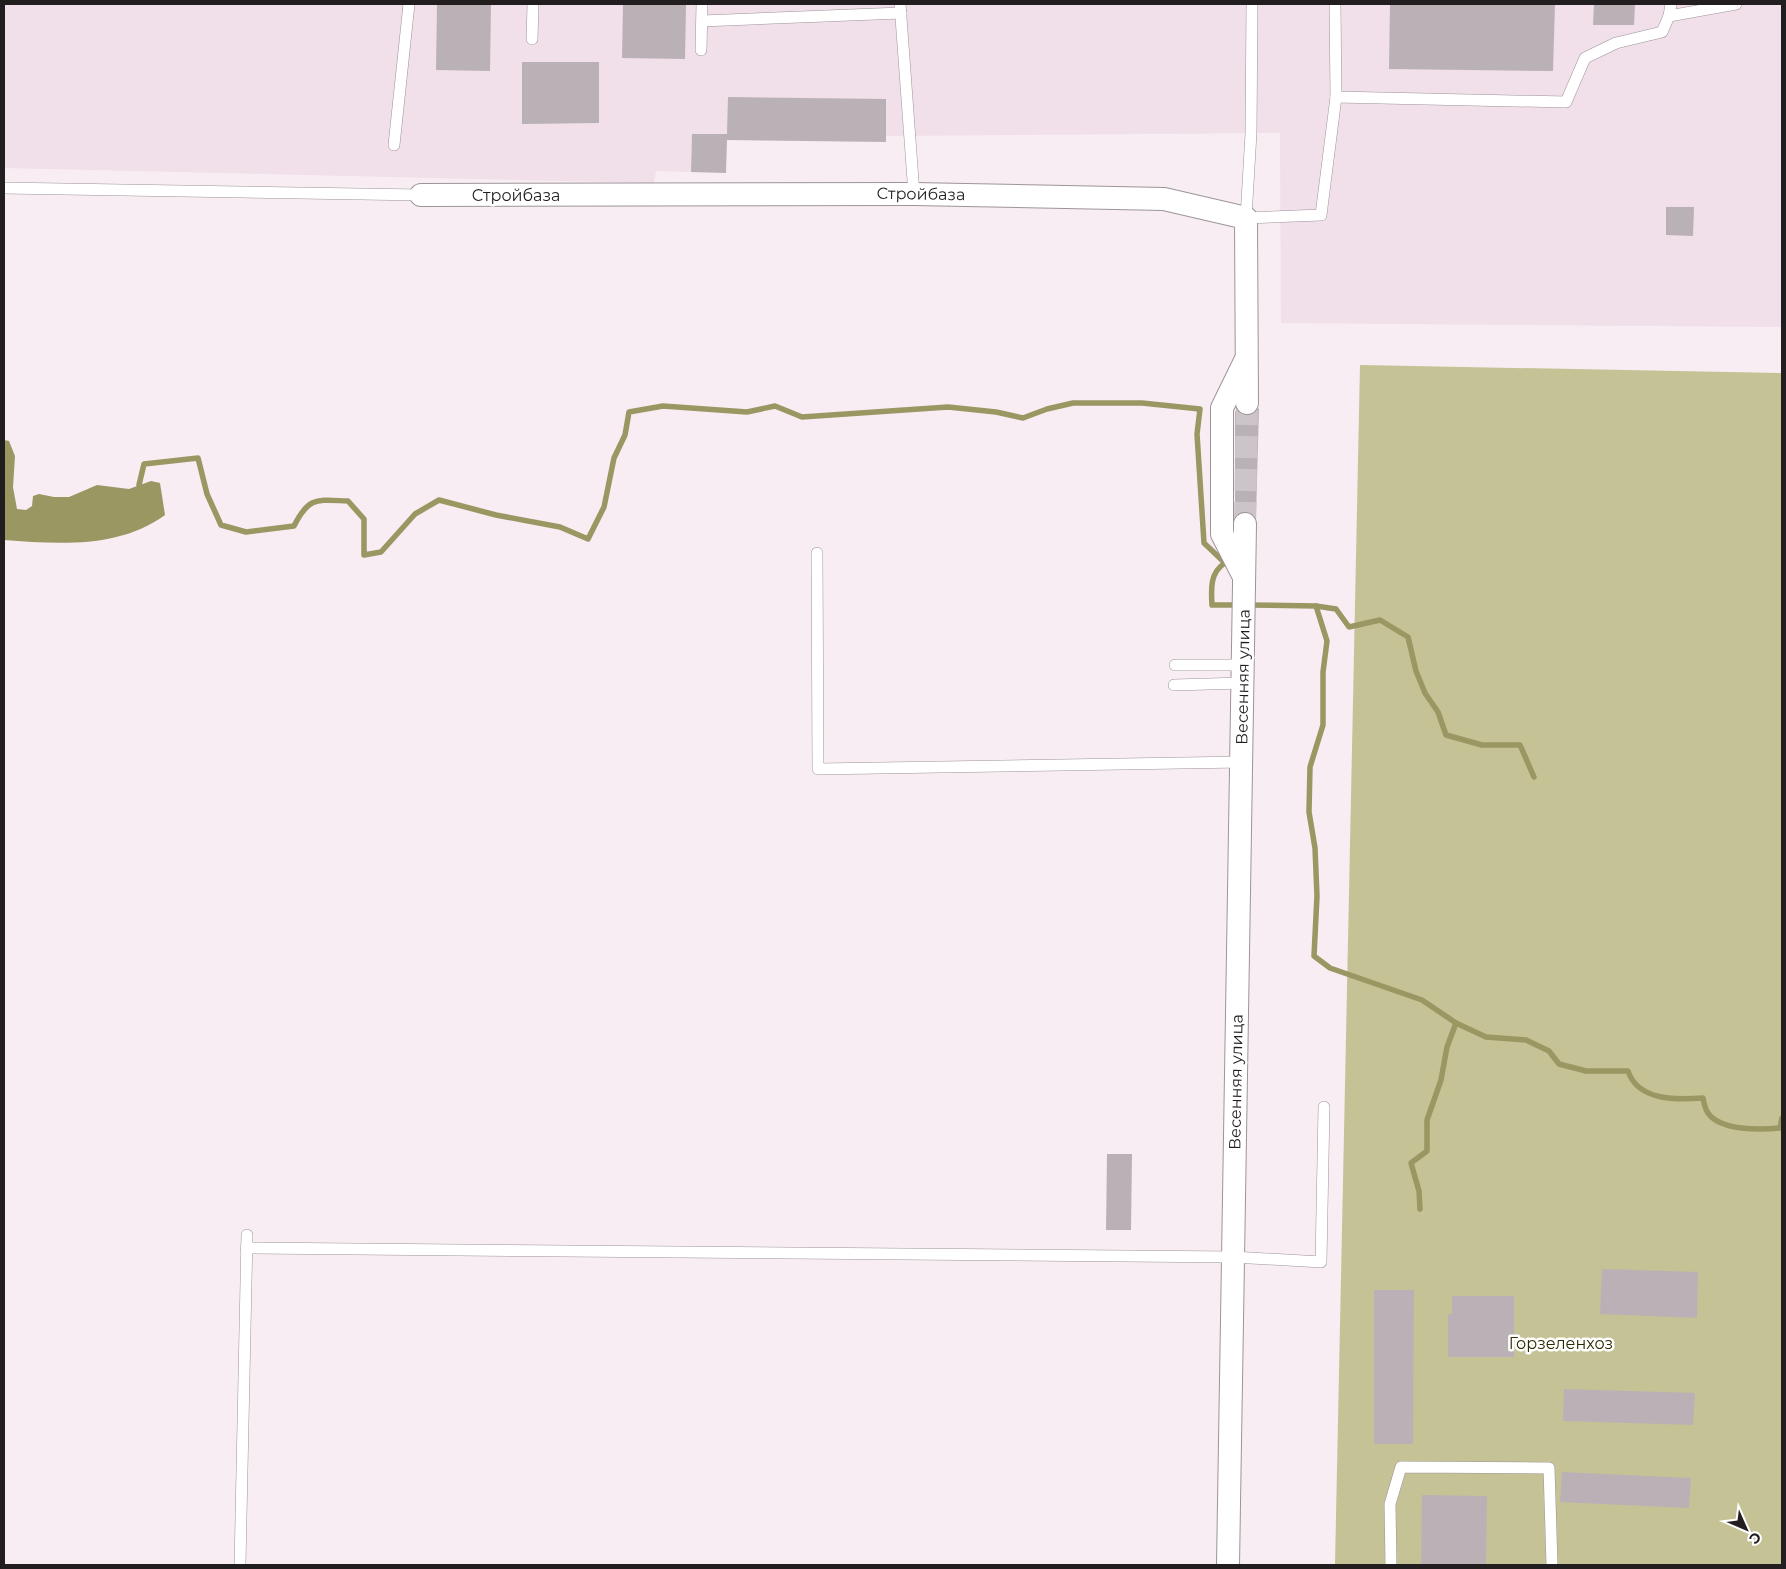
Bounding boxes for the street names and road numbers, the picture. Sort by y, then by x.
street label: Стройбаза [877,184,965,204]
street label: Стройбаза [472,186,560,205]
street label: Весенняя улица [1232,609,1254,745]
street label: Весенняя улица [1225,1014,1247,1150]

